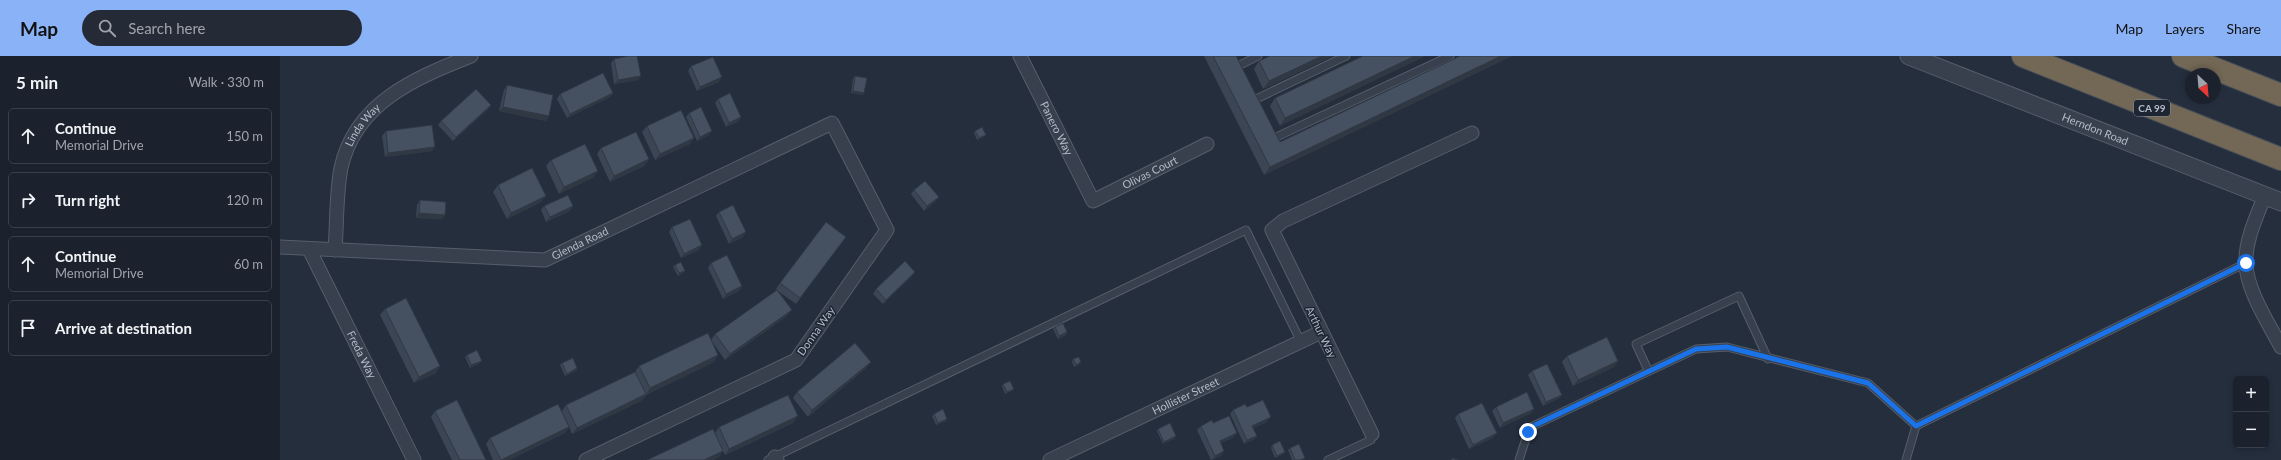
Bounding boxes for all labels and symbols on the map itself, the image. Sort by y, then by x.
north arrow [2185,68,2221,104]
street label: Panero Way [1038,99,1076,157]
street label: Linda Way [342,100,382,148]
road number: CA 99 [2134,100,2170,116]
street label: Herndon Road [2060,110,2130,147]
street label: Olivas Court [1120,153,1180,191]
street label: Glenda Road [549,224,610,262]
route start [2237,254,2255,272]
street label: Donna Way [794,303,837,358]
street label: Arthur Way [1303,304,1340,360]
street label: Freda Way [345,328,379,381]
street label: Hollister Street [1150,374,1221,417]
route end [1519,423,1537,441]

